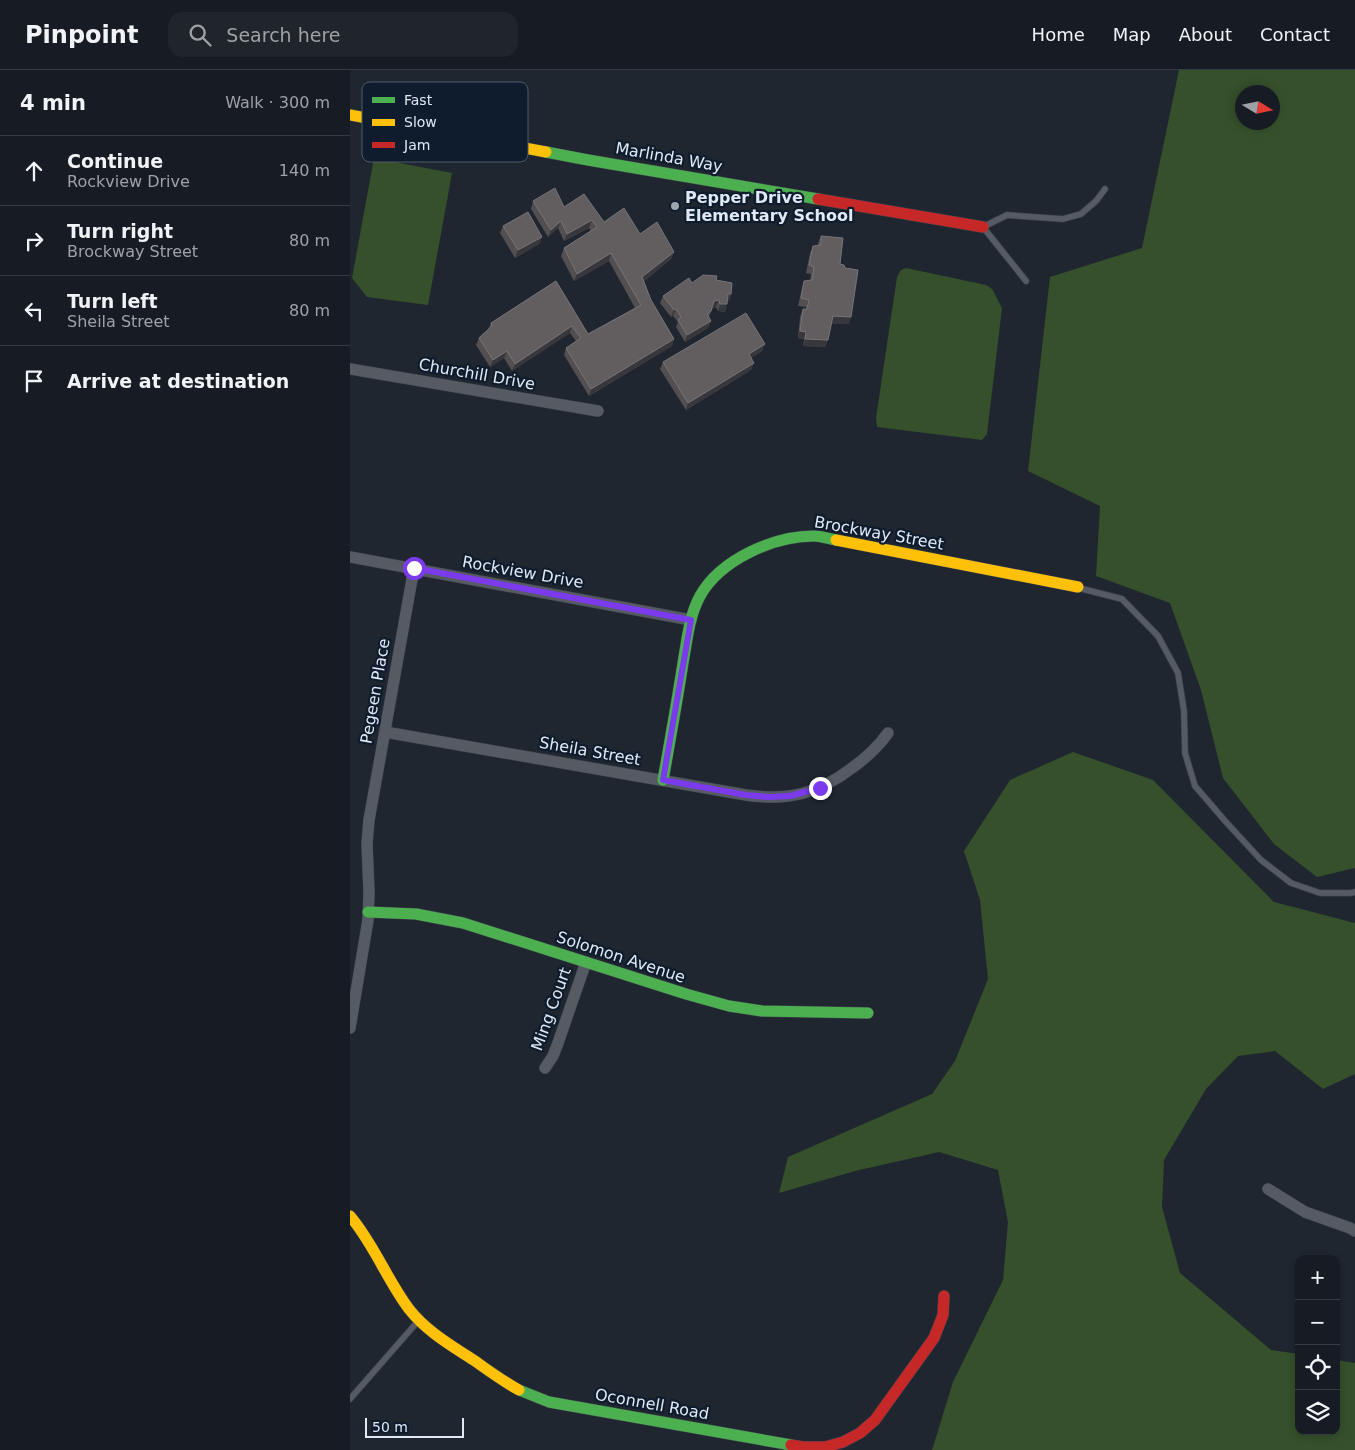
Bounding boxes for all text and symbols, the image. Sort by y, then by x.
search box [168,12,518,57]
text: Pinpoint [25,21,138,49]
icon: search [186,21,214,49]
text: Search here [226,24,341,46]
text: Home [1032,24,1085,45]
text: Map [1113,24,1151,45]
text: About [1179,24,1232,45]
text: Contact [1260,24,1330,45]
legend [362,82,528,162]
north arrow [1235,85,1280,130]
text: 4 min [20,91,86,115]
text: Fast [404,92,433,108]
text: Walk · 300 m [225,93,330,112]
text: Slow [404,114,437,130]
text: Jam [403,137,430,153]
street label: Marlinda Way [614,138,724,176]
text: Continue [67,150,163,172]
icon: ahead [20,157,48,185]
text: 140 m [279,161,330,180]
text: Rockview Drive [67,172,190,191]
place label: Pepper Drive Elementary School [685,188,853,225]
marker: Pepper Drive Elementary School [669,200,681,212]
text: Turn right [67,220,173,242]
icon: right [20,227,48,255]
text: 80 m [289,231,330,250]
text: Brockway Street [67,242,198,261]
text: Turn left [67,290,158,312]
icon: left [20,297,48,325]
text: 80 m [289,301,330,320]
text: Sheila Street [67,312,170,331]
street label: Churchill Drive [417,354,537,394]
icon: arrive [20,367,48,395]
text: Arrive at destination [67,370,289,392]
street label: Brockway Street [813,512,945,554]
street label: Rockview Drive [461,552,585,592]
route start [403,557,426,580]
street label: Pegeen Place [356,637,394,745]
street label: Sheila Street [538,733,642,769]
route end [809,777,832,800]
street label: Solomon Avenue [554,927,688,987]
street label: Ming Court [527,965,575,1053]
map controls [1295,1255,1340,1435]
button: + [1295,1255,1340,1300]
button: − [1295,1300,1340,1345]
button: locate [1295,1345,1340,1390]
street label: Oconnell Road [594,1385,710,1423]
button: layers [1295,1390,1340,1435]
scale bar [365,1415,464,1438]
text: 50 m [372,1419,408,1435]

